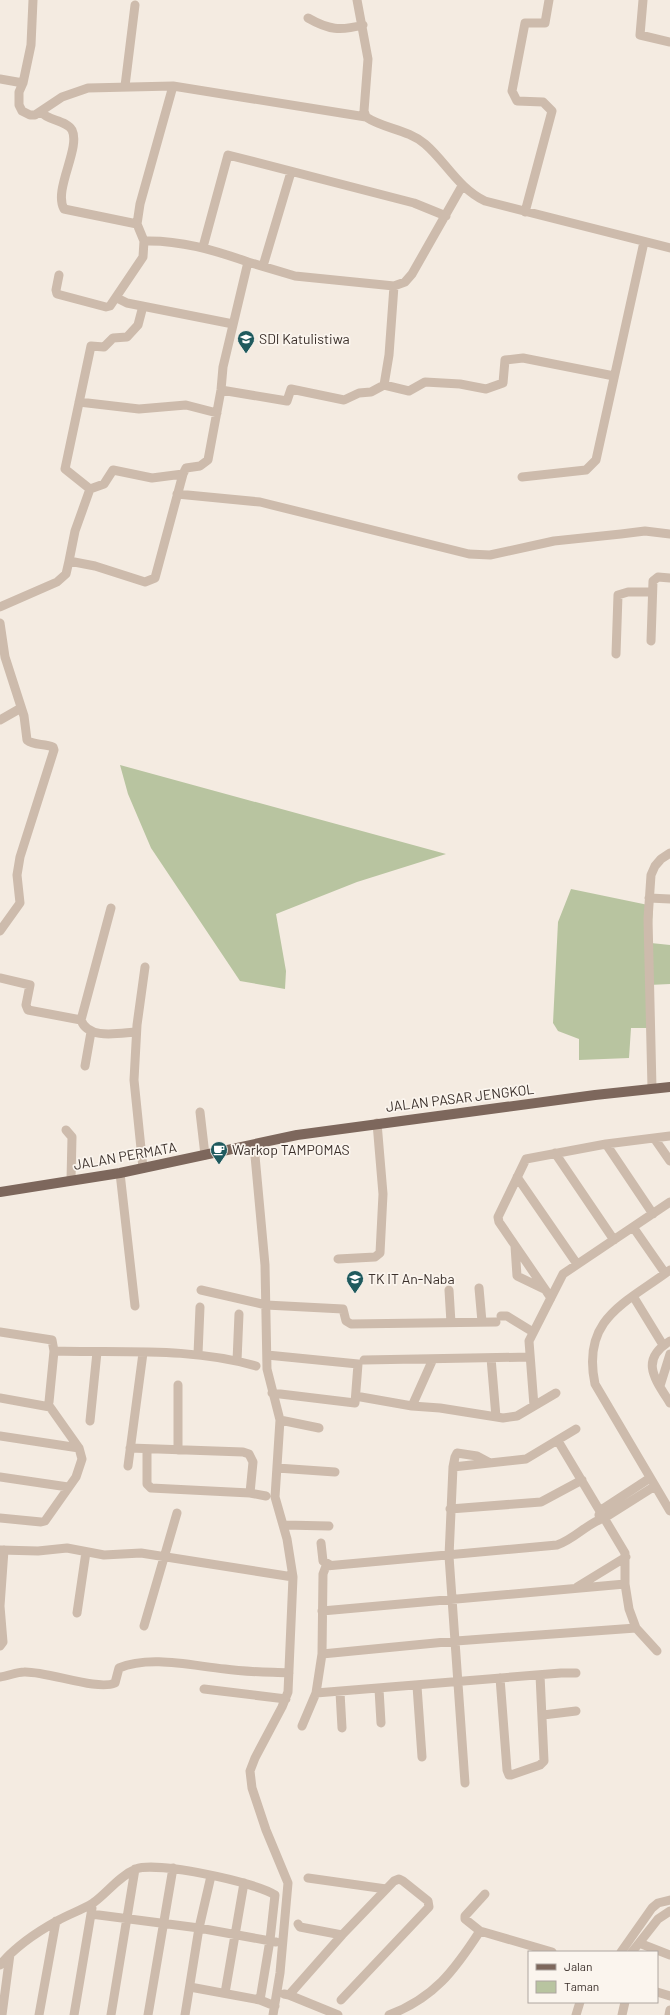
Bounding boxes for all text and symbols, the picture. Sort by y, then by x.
school or university icon: SDI Katulistiwa [236,329,256,354]
place label: SDI Katulistiwa [259,330,350,347]
street label: JALAN PASAR JENGKOL [385,1080,535,1115]
street label: JALAN PERMATA [72,1138,178,1173]
cafe icon: Warkop TAMPOMAS [209,1140,229,1165]
place label: Warkop TAMPOMAS [232,1141,350,1158]
school or university icon: TK IT An-Naba [345,1269,365,1294]
place label: TK IT An-Naba [368,1270,455,1287]
legend [528,1951,658,2003]
text: Jalan [564,1959,592,1973]
text: Taman [564,1979,599,1993]

